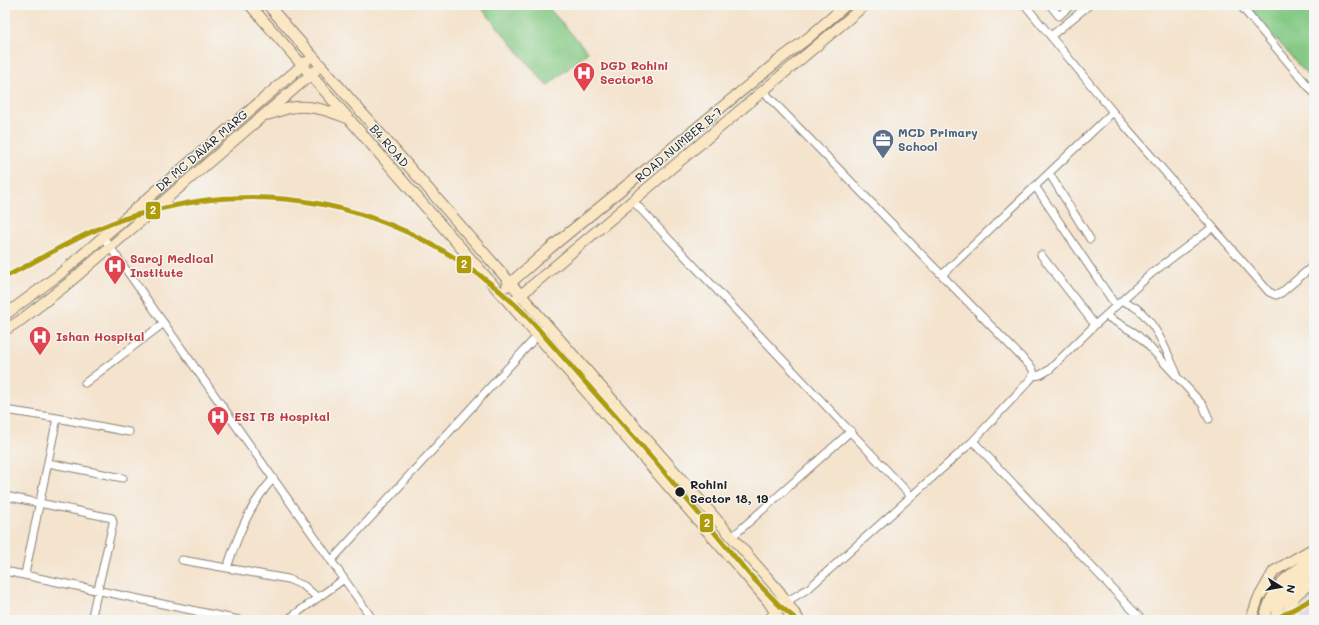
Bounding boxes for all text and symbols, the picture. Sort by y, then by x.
place label: DGD Rohini Sector18 [600,57,668,87]
hospital icon: DGD Rohini Sector18 [571,60,597,93]
street label: ROAD NUMBER B-7 [631,103,726,185]
street label: DR MC DAVAR MARG [152,106,251,195]
street label: B4 ROAD [367,120,413,170]
place label: MCD Primary School [898,124,978,154]
office icon: MCD Primary School [870,127,896,160]
line badge: 2 [145,201,161,220]
text: 2 [150,202,156,217]
place label: Saroj Medical Institute [130,250,214,280]
hospital icon: Saroj Medical Institute [102,253,128,286]
line badge: 2 [456,255,472,274]
text: 2 [461,256,467,271]
hospital icon: Ishan Hospital [27,324,53,357]
place label: Ishan Hospital [56,328,144,344]
hospital icon: ESI TB Hospital [205,404,231,437]
place label: ESI TB Hospital [234,408,330,424]
place label: Rohini Sector 18, 19 [690,476,768,506]
marker: Rohini Sector 18, 19 [673,485,687,499]
line badge: 2 [699,513,714,533]
text: 2 [704,515,710,530]
north arrow [1261,567,1301,607]
text: N [1283,583,1299,595]

